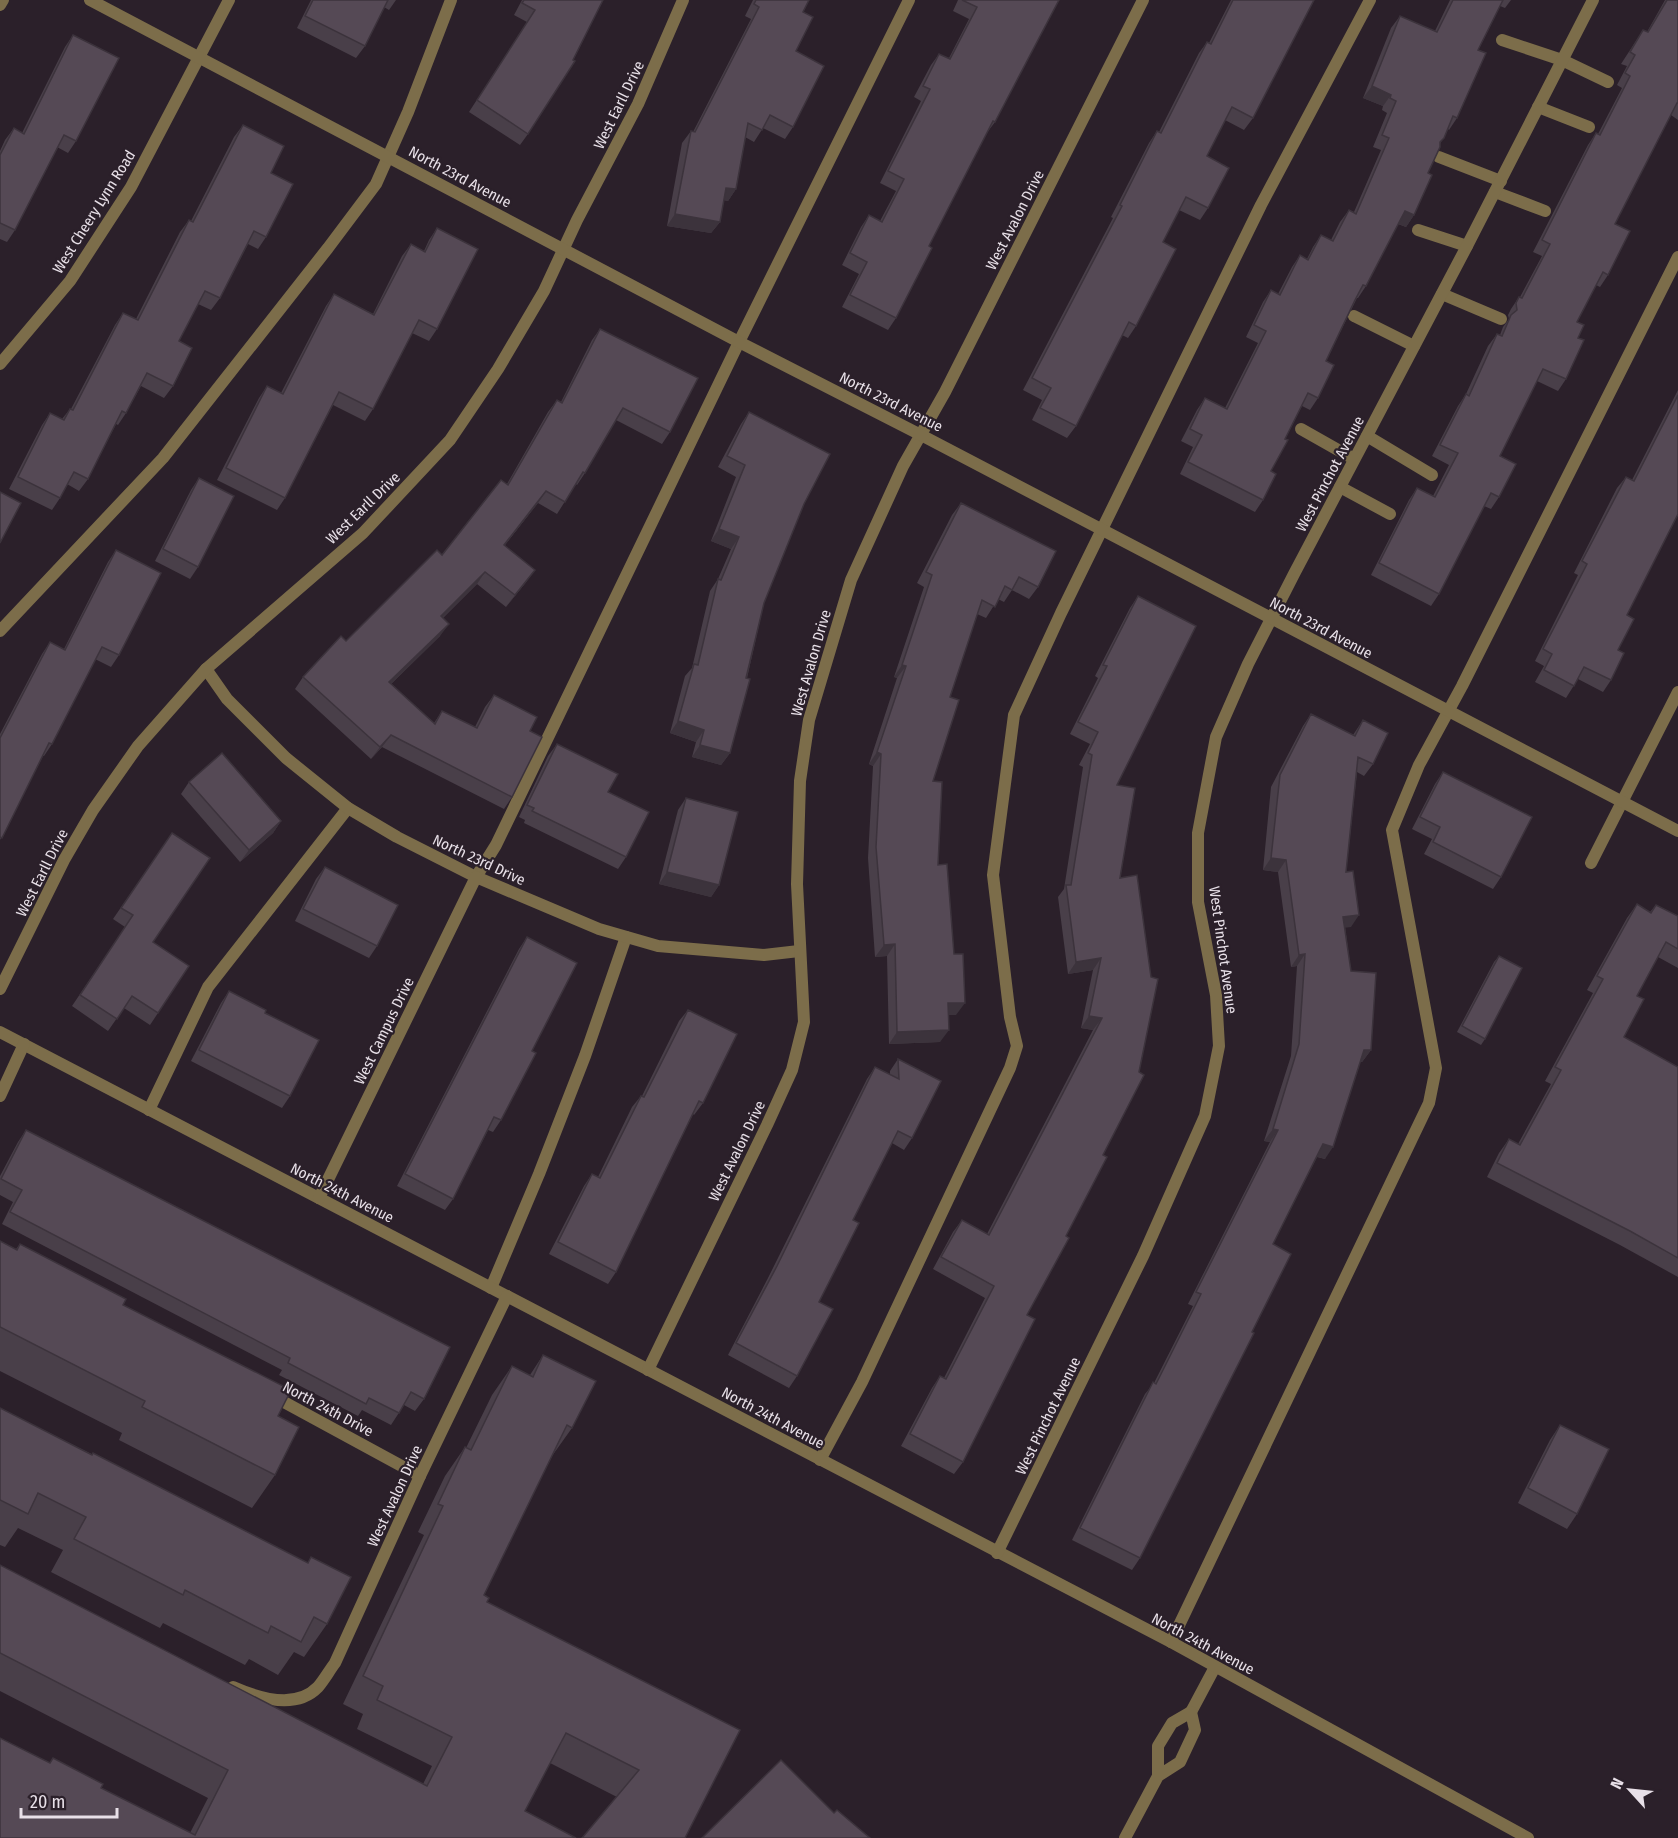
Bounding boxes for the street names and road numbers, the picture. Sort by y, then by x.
street label: West Earll Drive [590,58,648,152]
street label: North 23rd Avenue [406,142,514,212]
street label: West Cheery Lynn Road [49,147,139,277]
street label: West Avalon Drive [982,167,1048,273]
street label: North 23rd Avenue [836,368,946,436]
street label: West Pinchot Avenue [1292,413,1368,535]
street label: West Earll Drive [322,468,404,548]
street label: North 23rd Avenue [1267,593,1375,663]
street label: West Avalon Drive [787,608,835,718]
street label: West Earll Drive [12,826,72,920]
street label: North 23rd Drive [430,831,528,889]
street label: West Pinchot Avenue [1205,885,1241,1015]
street label: West Campus Drive [350,974,418,1088]
street label: West Avalon Drive [705,1098,769,1204]
street label: North 24th Avenue [287,1159,397,1227]
street label: West Pinchot Avenue [1012,1354,1084,1478]
street label: North 24th Drive [280,1378,376,1440]
street label: North 24th Avenue [719,1383,827,1453]
street label: West Avalon Drive [364,1442,426,1550]
street label: North 24th Avenue [1149,1609,1257,1679]

